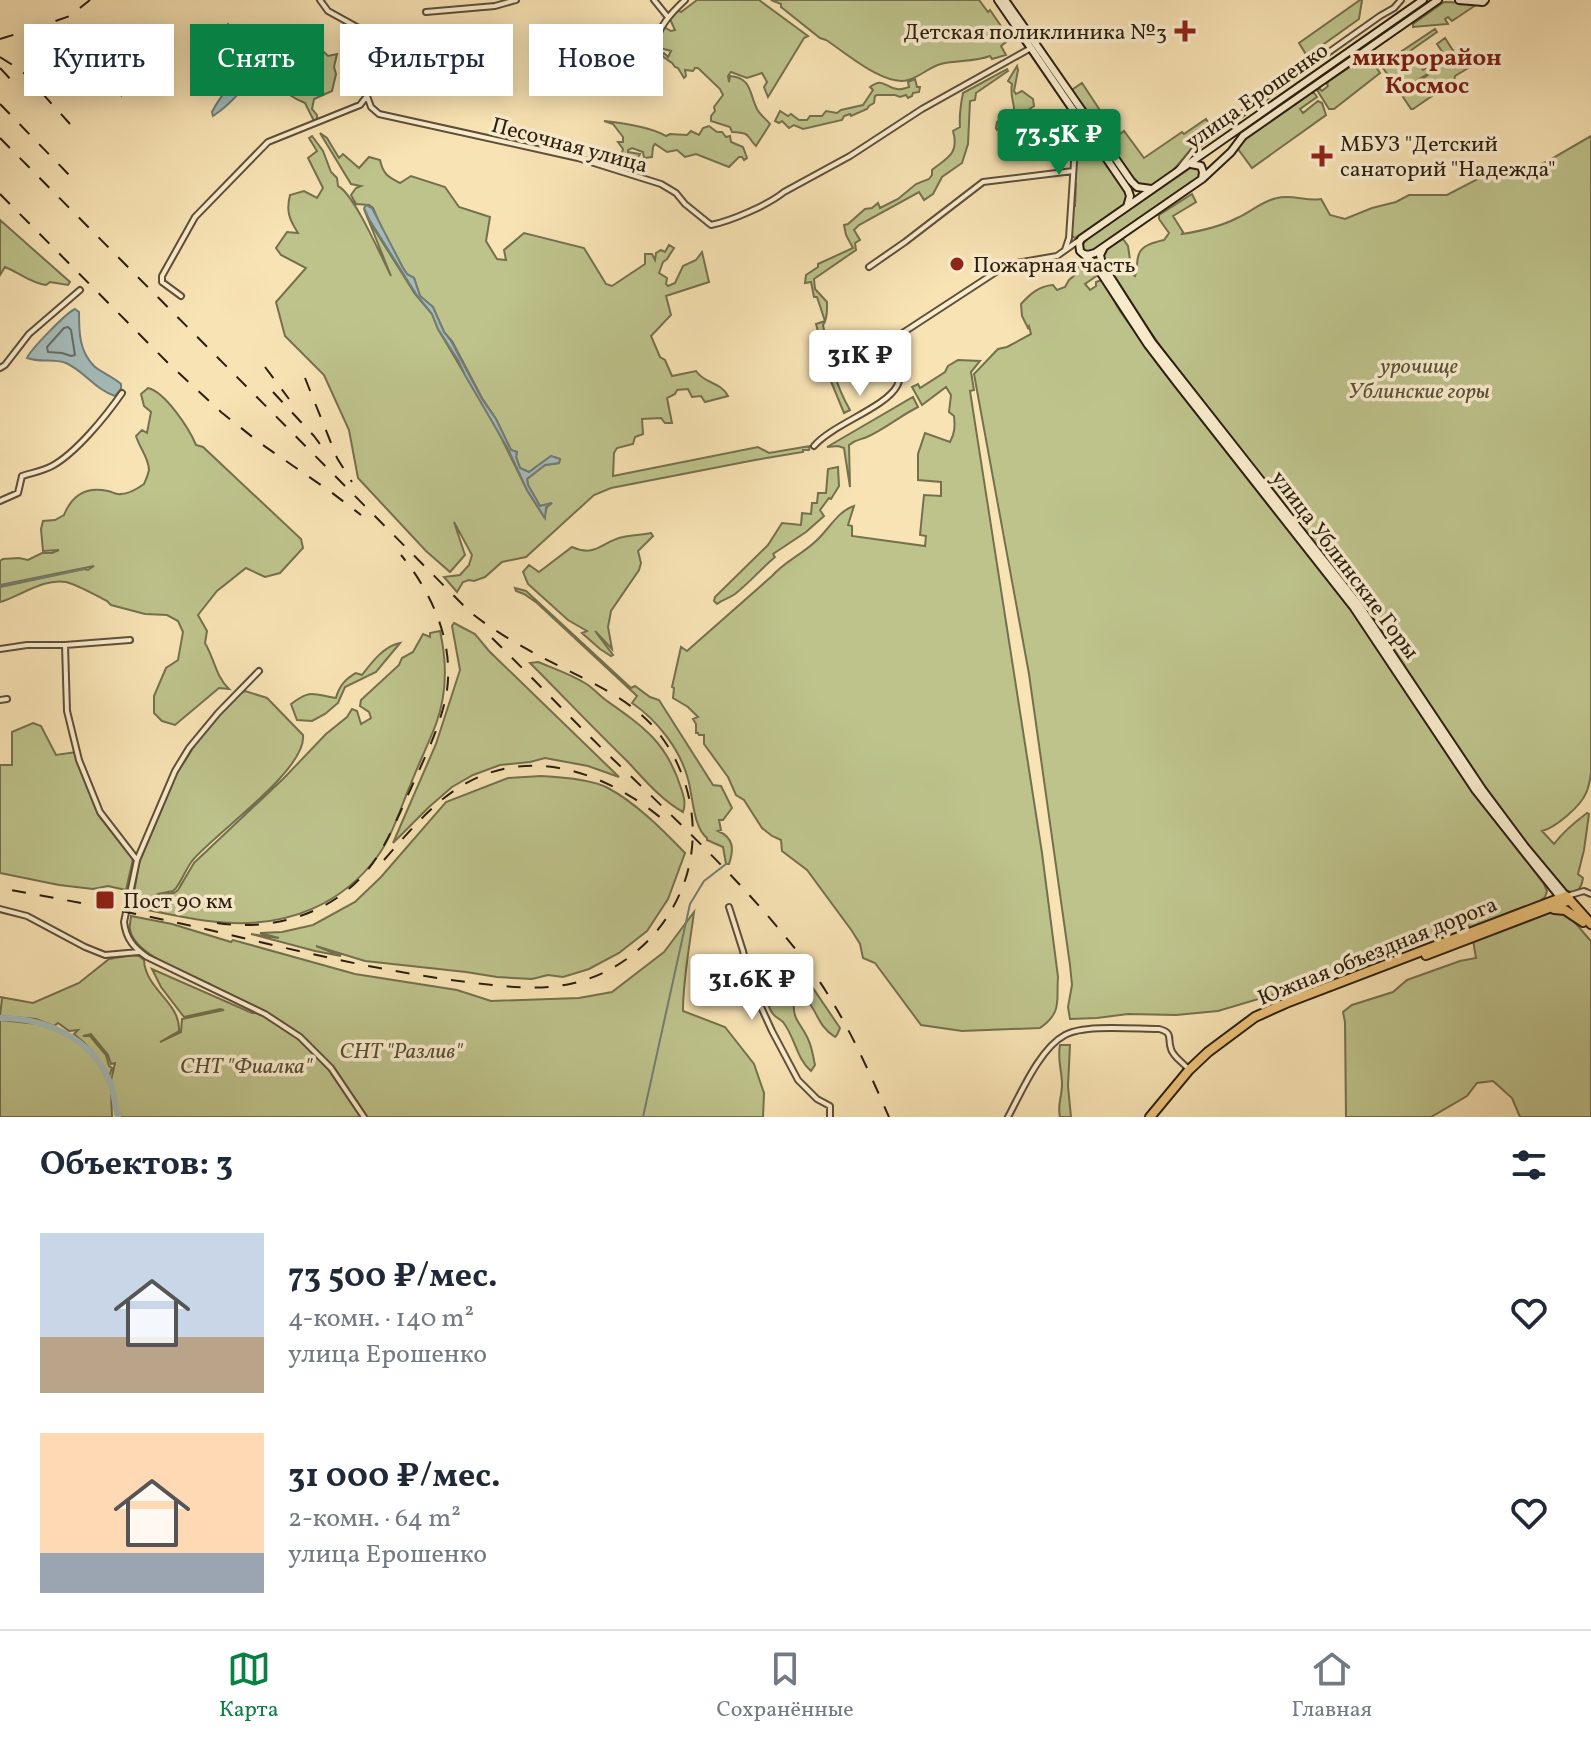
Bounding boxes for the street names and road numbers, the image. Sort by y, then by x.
street label: улица Ерошенко [1180,36,1335,158]
street label: Песочная улица [488,111,651,182]
street label: улица Ублинские Горы [1263,465,1425,666]
street label: Южная объездная дорога [1253,890,1503,1015]

